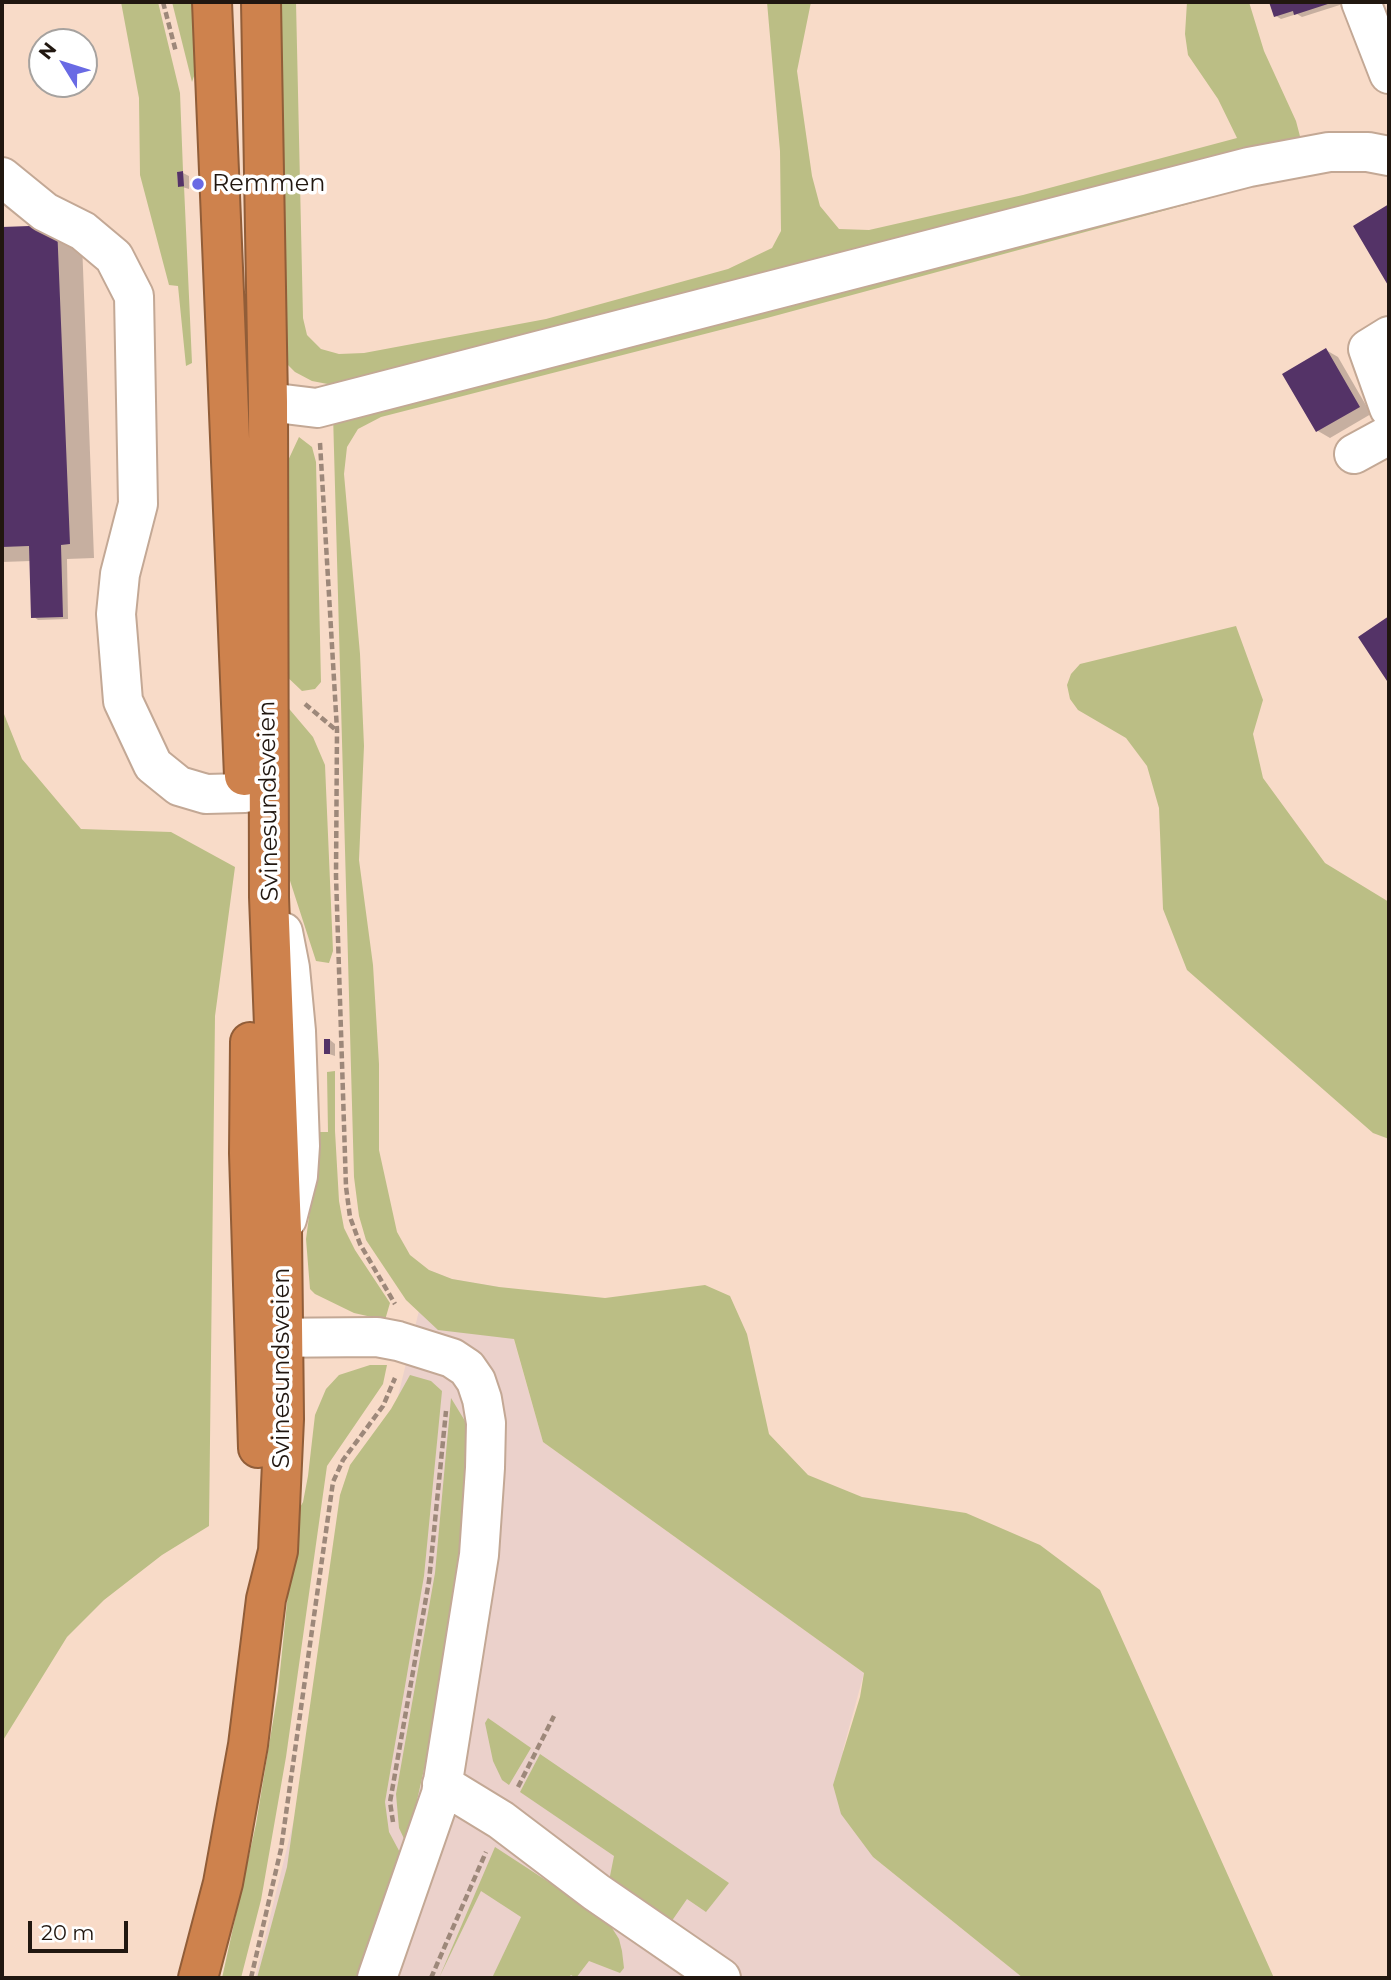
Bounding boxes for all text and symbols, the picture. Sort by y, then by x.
north arrow [28,28,98,98]
text: N [34,38,61,64]
place label: Remmen [212,170,325,198]
marker: Remmen [190,176,206,192]
street label: Svinesundsveien [253,700,285,902]
street label: Svinesundsveien [268,1268,296,1468]
scale bar [32,1906,131,1950]
text: 20 m [41,1920,95,1945]

